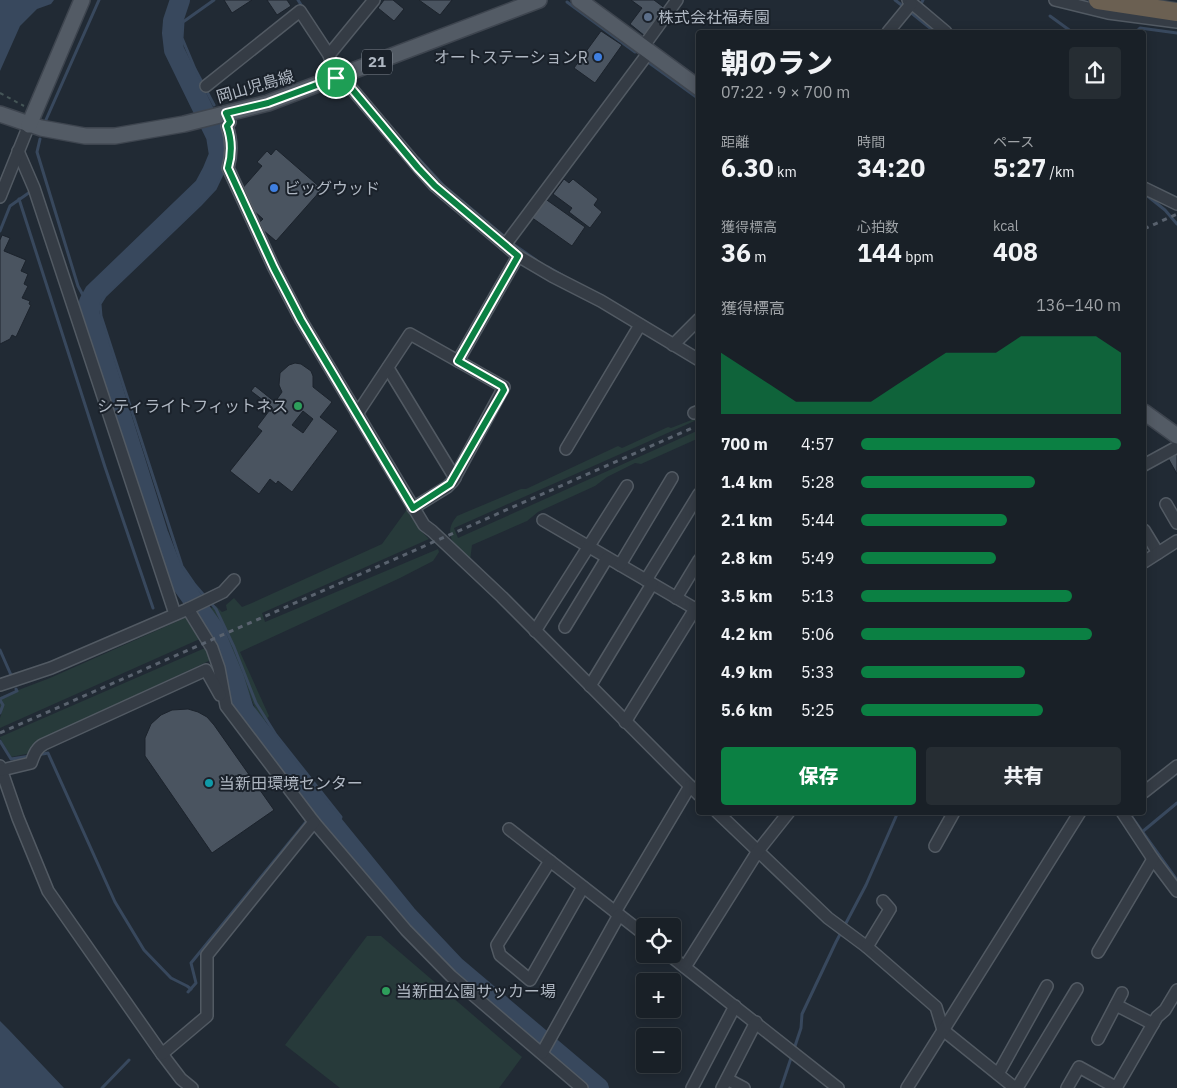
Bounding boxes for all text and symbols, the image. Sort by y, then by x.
place label: 株式会社福寿園 [658,7,770,27]
marker: 株式会社福寿園 [642,11,654,23]
text: 朝のラン [721,44,833,81]
place label: オートステーションR [434,47,588,67]
button: share [1069,47,1121,99]
road number: 21 [362,50,392,74]
marker: オートステーションR [592,51,604,63]
pin [315,57,357,99]
icon: arrive [322,64,350,92]
street label: 岡山児島線 [214,65,296,107]
text: 07:22 · 9 × 700 m [721,82,850,102]
text: 距離 [721,133,749,151]
text: 時間 [857,133,885,151]
text: ペース [993,133,1034,151]
text: 6.30 [721,151,774,184]
text: 34:20 [857,151,925,184]
text: 5:27 [993,151,1046,184]
text: km [774,163,797,181]
text: /km [1046,163,1075,181]
place label: ビッグウッド [284,178,380,198]
marker: ビッグウッド [268,182,280,194]
text: kcal [993,217,1018,235]
text: 獲得標高 [721,218,777,236]
text: 心拍数 [857,218,899,236]
text: 408 [993,235,1038,268]
text: 36 [721,236,751,269]
text: 144 [857,236,902,269]
text: m [751,248,767,266]
text: bpm [902,248,934,266]
text: 136–140 m [1036,295,1121,315]
text: 獲得標高 [721,298,785,318]
place label: シティライトフィットネス [97,396,288,416]
marker: シティライトフィットネス [292,400,304,412]
text: 700 m [721,434,768,454]
text: 4:57 [801,434,834,454]
text: 1.4 km [721,472,772,492]
text: 5:28 [801,472,834,492]
text: 2.1 km [721,510,772,530]
text: 5:44 [801,510,834,530]
text: 2.8 km [721,548,772,568]
text: 5:49 [801,548,834,568]
text: 3.5 km [721,586,772,606]
text: 5:13 [801,586,834,606]
text: 4.2 km [721,624,772,644]
text: 5:06 [801,624,834,644]
text: 4.9 km [721,662,772,682]
text: 5:33 [801,662,834,682]
text: 5.6 km [721,700,772,720]
text: 5:25 [801,700,834,720]
button: 保存 [721,747,916,805]
button: 共有 [926,747,1121,805]
place label: 当新田環境センター [219,773,363,793]
marker: 当新田環境センター [203,777,215,789]
map controls [636,918,681,1073]
button: locate [636,918,681,963]
button: + [636,973,681,1018]
place label: 当新田公園サッカー場 [396,981,556,1001]
marker: 当新田公園サッカー場 [380,985,392,997]
button: − [636,1028,681,1073]

